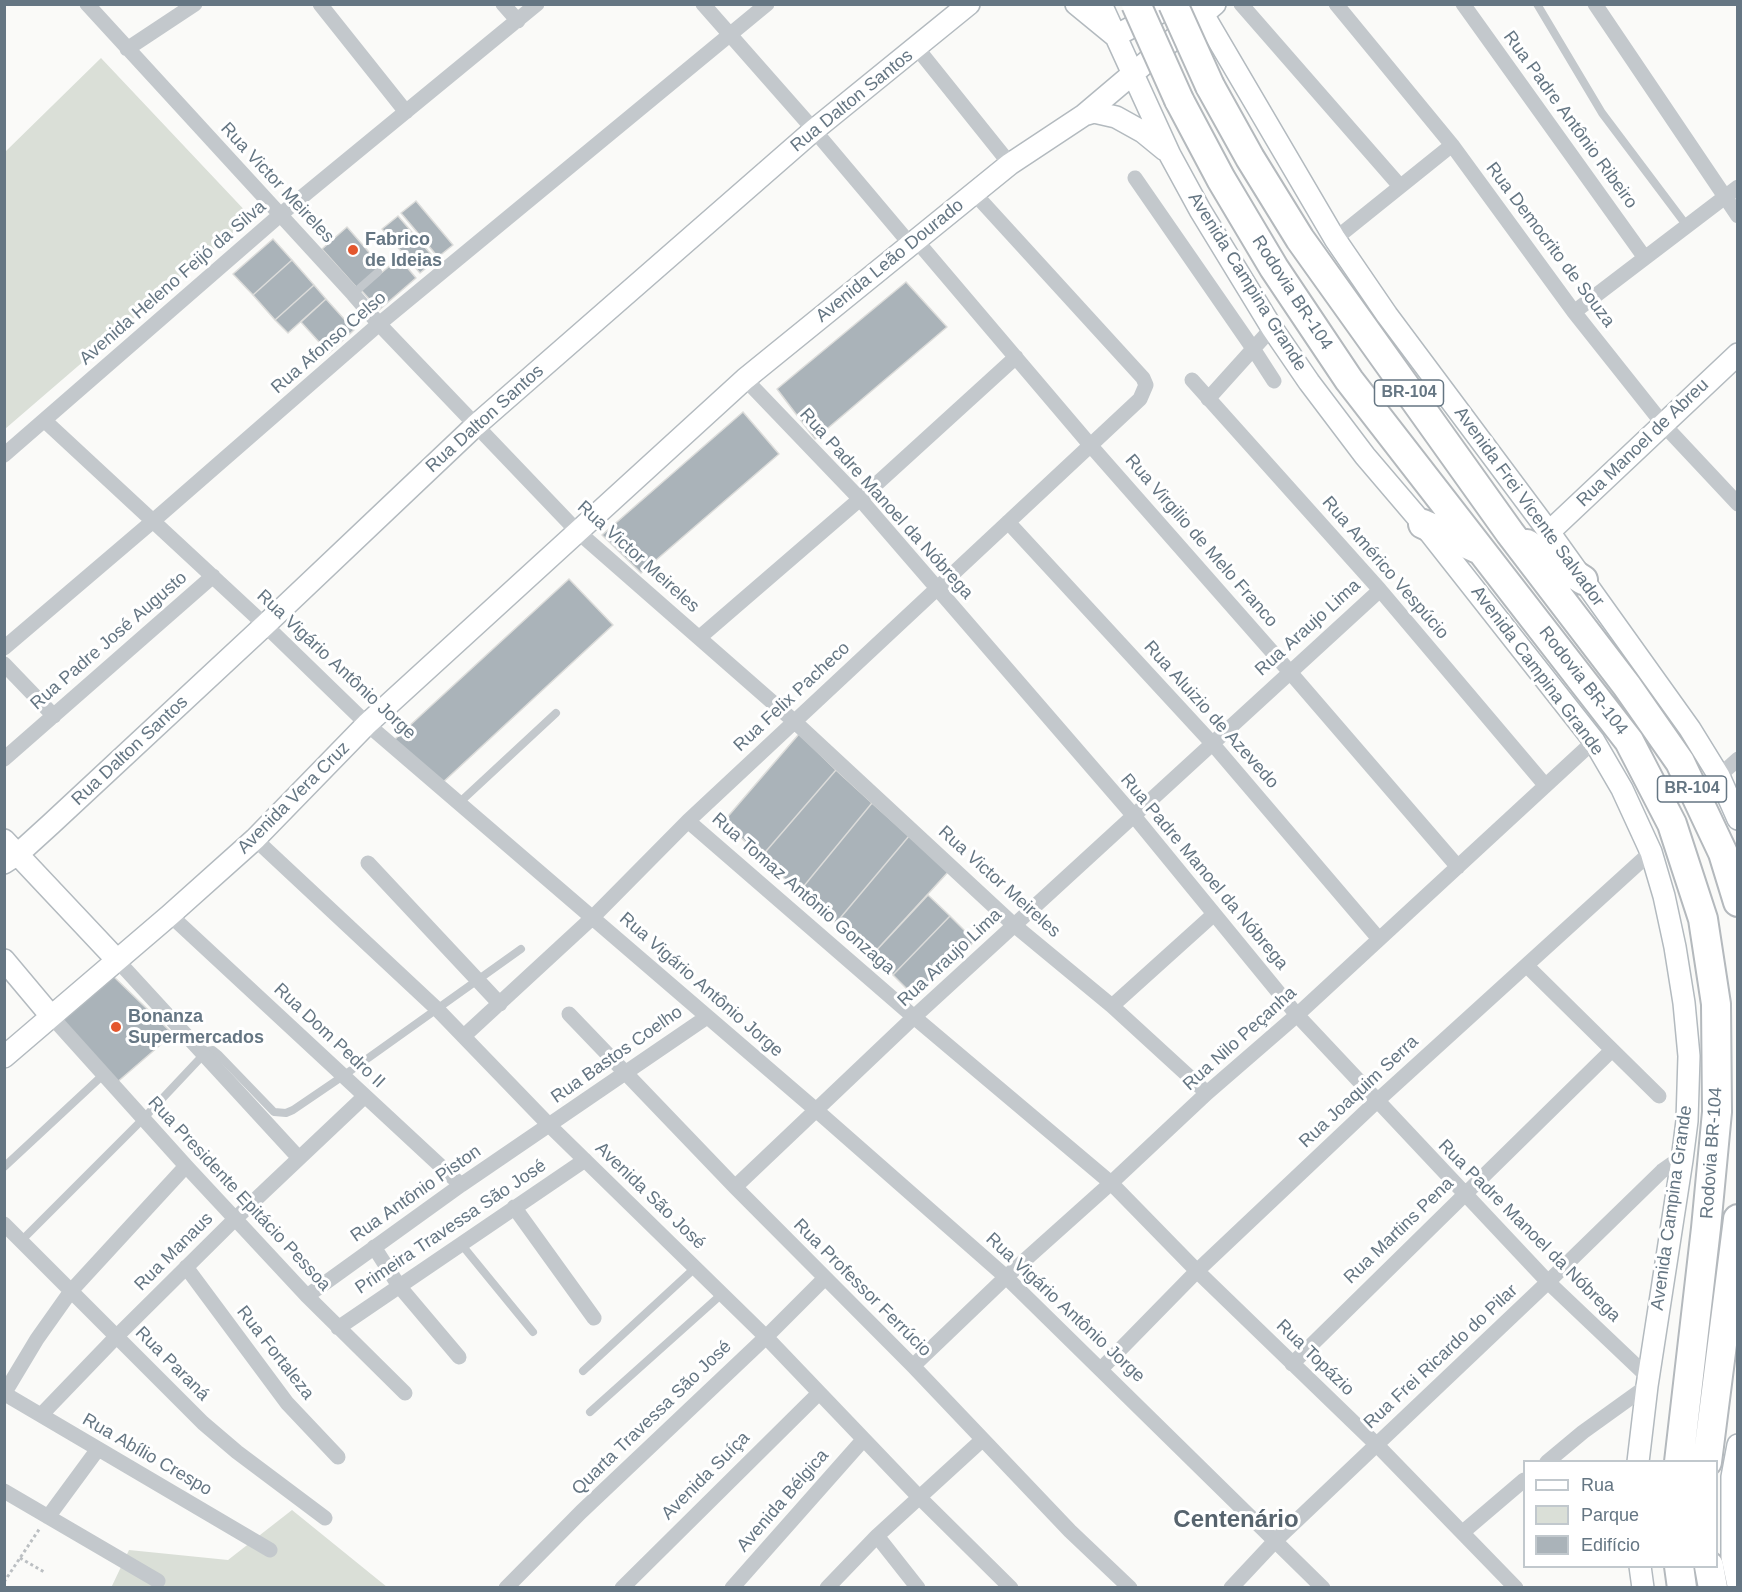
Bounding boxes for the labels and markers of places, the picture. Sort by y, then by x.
place label: Fabrico de Ideias [365,229,442,272]
marker: Fabrico de Ideias [346,243,360,257]
place label: Bonanza Supermercados [128,1006,264,1048]
marker: Bonanza Supermercados [109,1020,123,1034]

